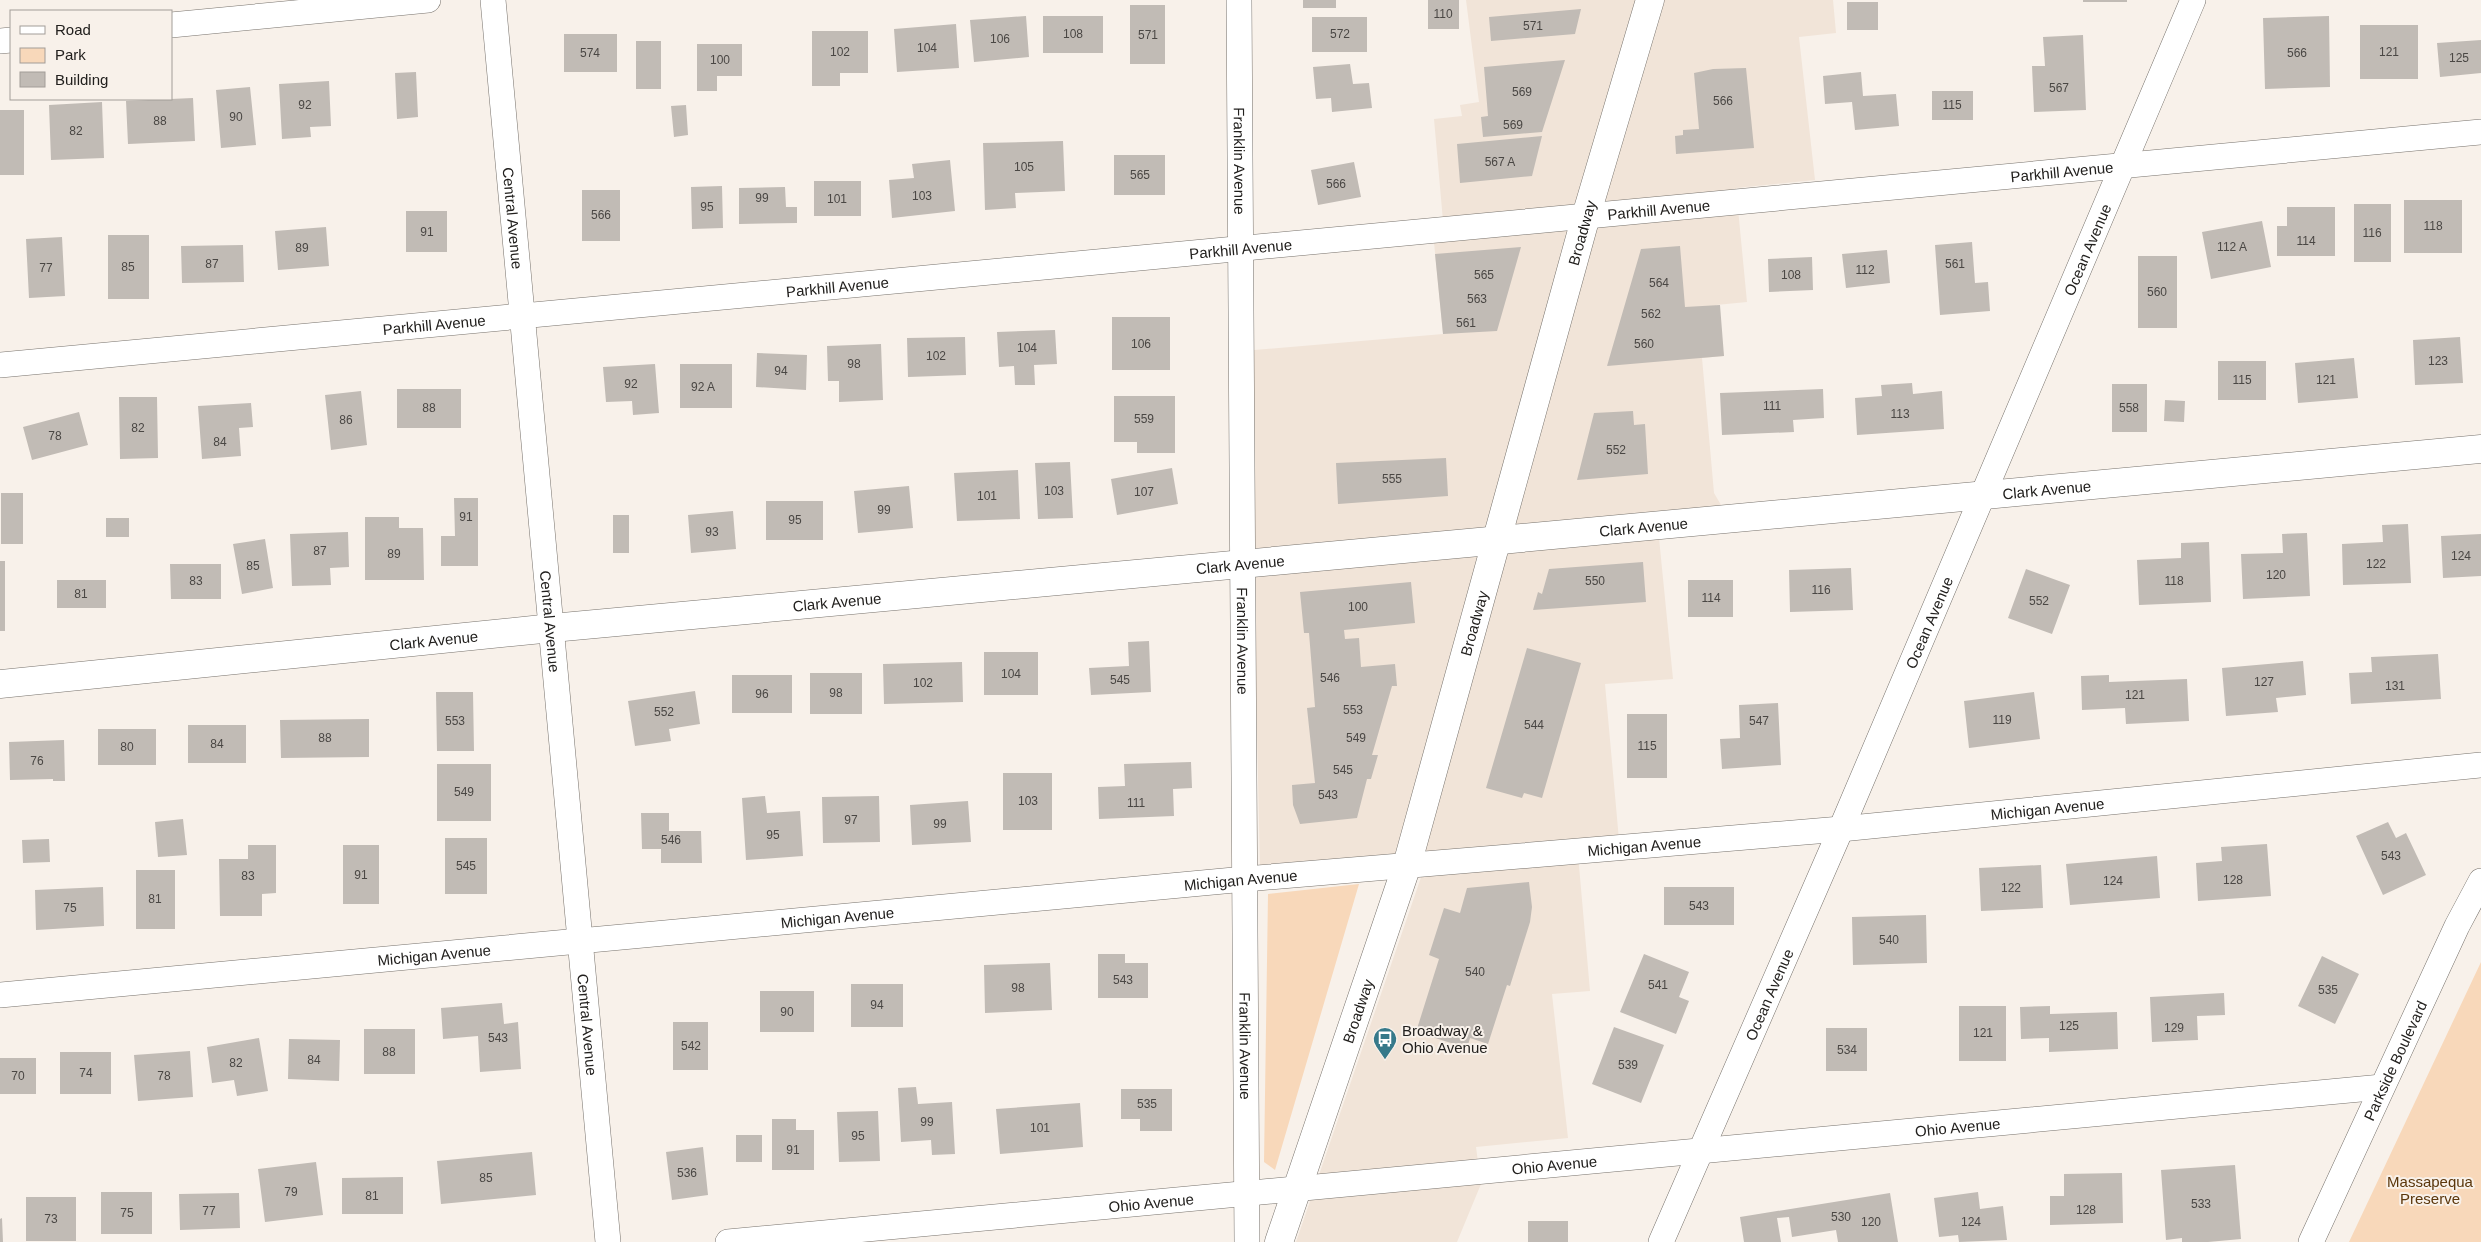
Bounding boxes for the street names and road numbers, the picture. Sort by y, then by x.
street label: Franklin Avenue [1231,107,1249,215]
street label: Parkhill Avenue [2010,158,2114,185]
street label: Central Avenue [500,166,526,270]
street label: Parkhill Avenue [1607,196,1711,223]
street label: Broadway [1564,198,1599,267]
street label: Ocean Avenue [2060,201,2114,298]
street label: Parkhill Avenue [1188,235,1293,262]
street label: Parkhill Avenue [785,273,889,300]
street label: Parkhill Avenue [382,311,486,338]
street label: Clark Avenue [2002,477,2092,502]
street label: Clark Avenue [1598,514,1689,539]
street label: Clark Avenue [1195,552,1285,577]
street label: Central Avenue [537,570,564,673]
street label: Ocean Avenue [1902,574,1956,671]
street label: Franklin Avenue [1234,587,1252,695]
street label: Broadway [1457,588,1491,658]
street label: Clark Avenue [792,589,882,614]
street label: Clark Avenue [389,627,479,653]
street label: Michigan Avenue [1990,794,2105,822]
street label: Michigan Avenue [1587,832,1702,859]
street label: Michigan Avenue [1183,866,1298,893]
street label: Michigan Avenue [780,903,895,931]
street label: Michigan Avenue [377,941,492,968]
street label: Ocean Avenue [1741,946,1796,1043]
street label: Central Avenue [575,973,601,1076]
street label: Broadway [1339,976,1376,1045]
street label: Franklin Avenue [1237,992,1255,1100]
street label: Parkside Boulevard [2360,998,2430,1123]
street label: Ohio Avenue [1914,1114,2001,1139]
street label: Ohio Avenue [1511,1152,1598,1177]
street label: Ohio Avenue [1108,1190,1195,1215]

